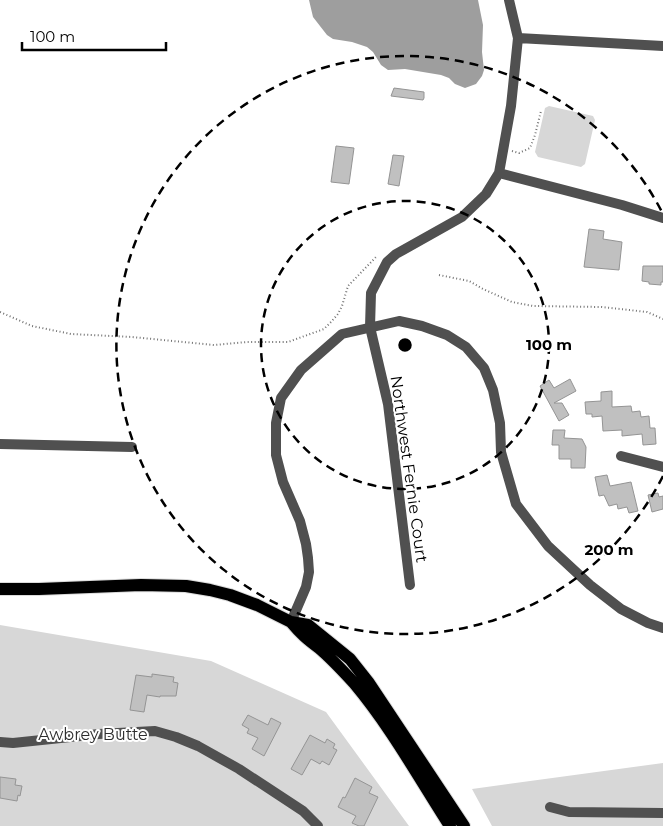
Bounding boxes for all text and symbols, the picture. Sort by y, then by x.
scale bar [22,20,166,52]
text: 100 m [30,27,75,46]
text: 100 m [526,335,572,354]
centre of rings [396,336,414,354]
street label: Northwest Fernie Court [386,374,432,564]
text: 200 m [584,540,634,559]
park label: Awbrey Butte [38,725,148,744]

